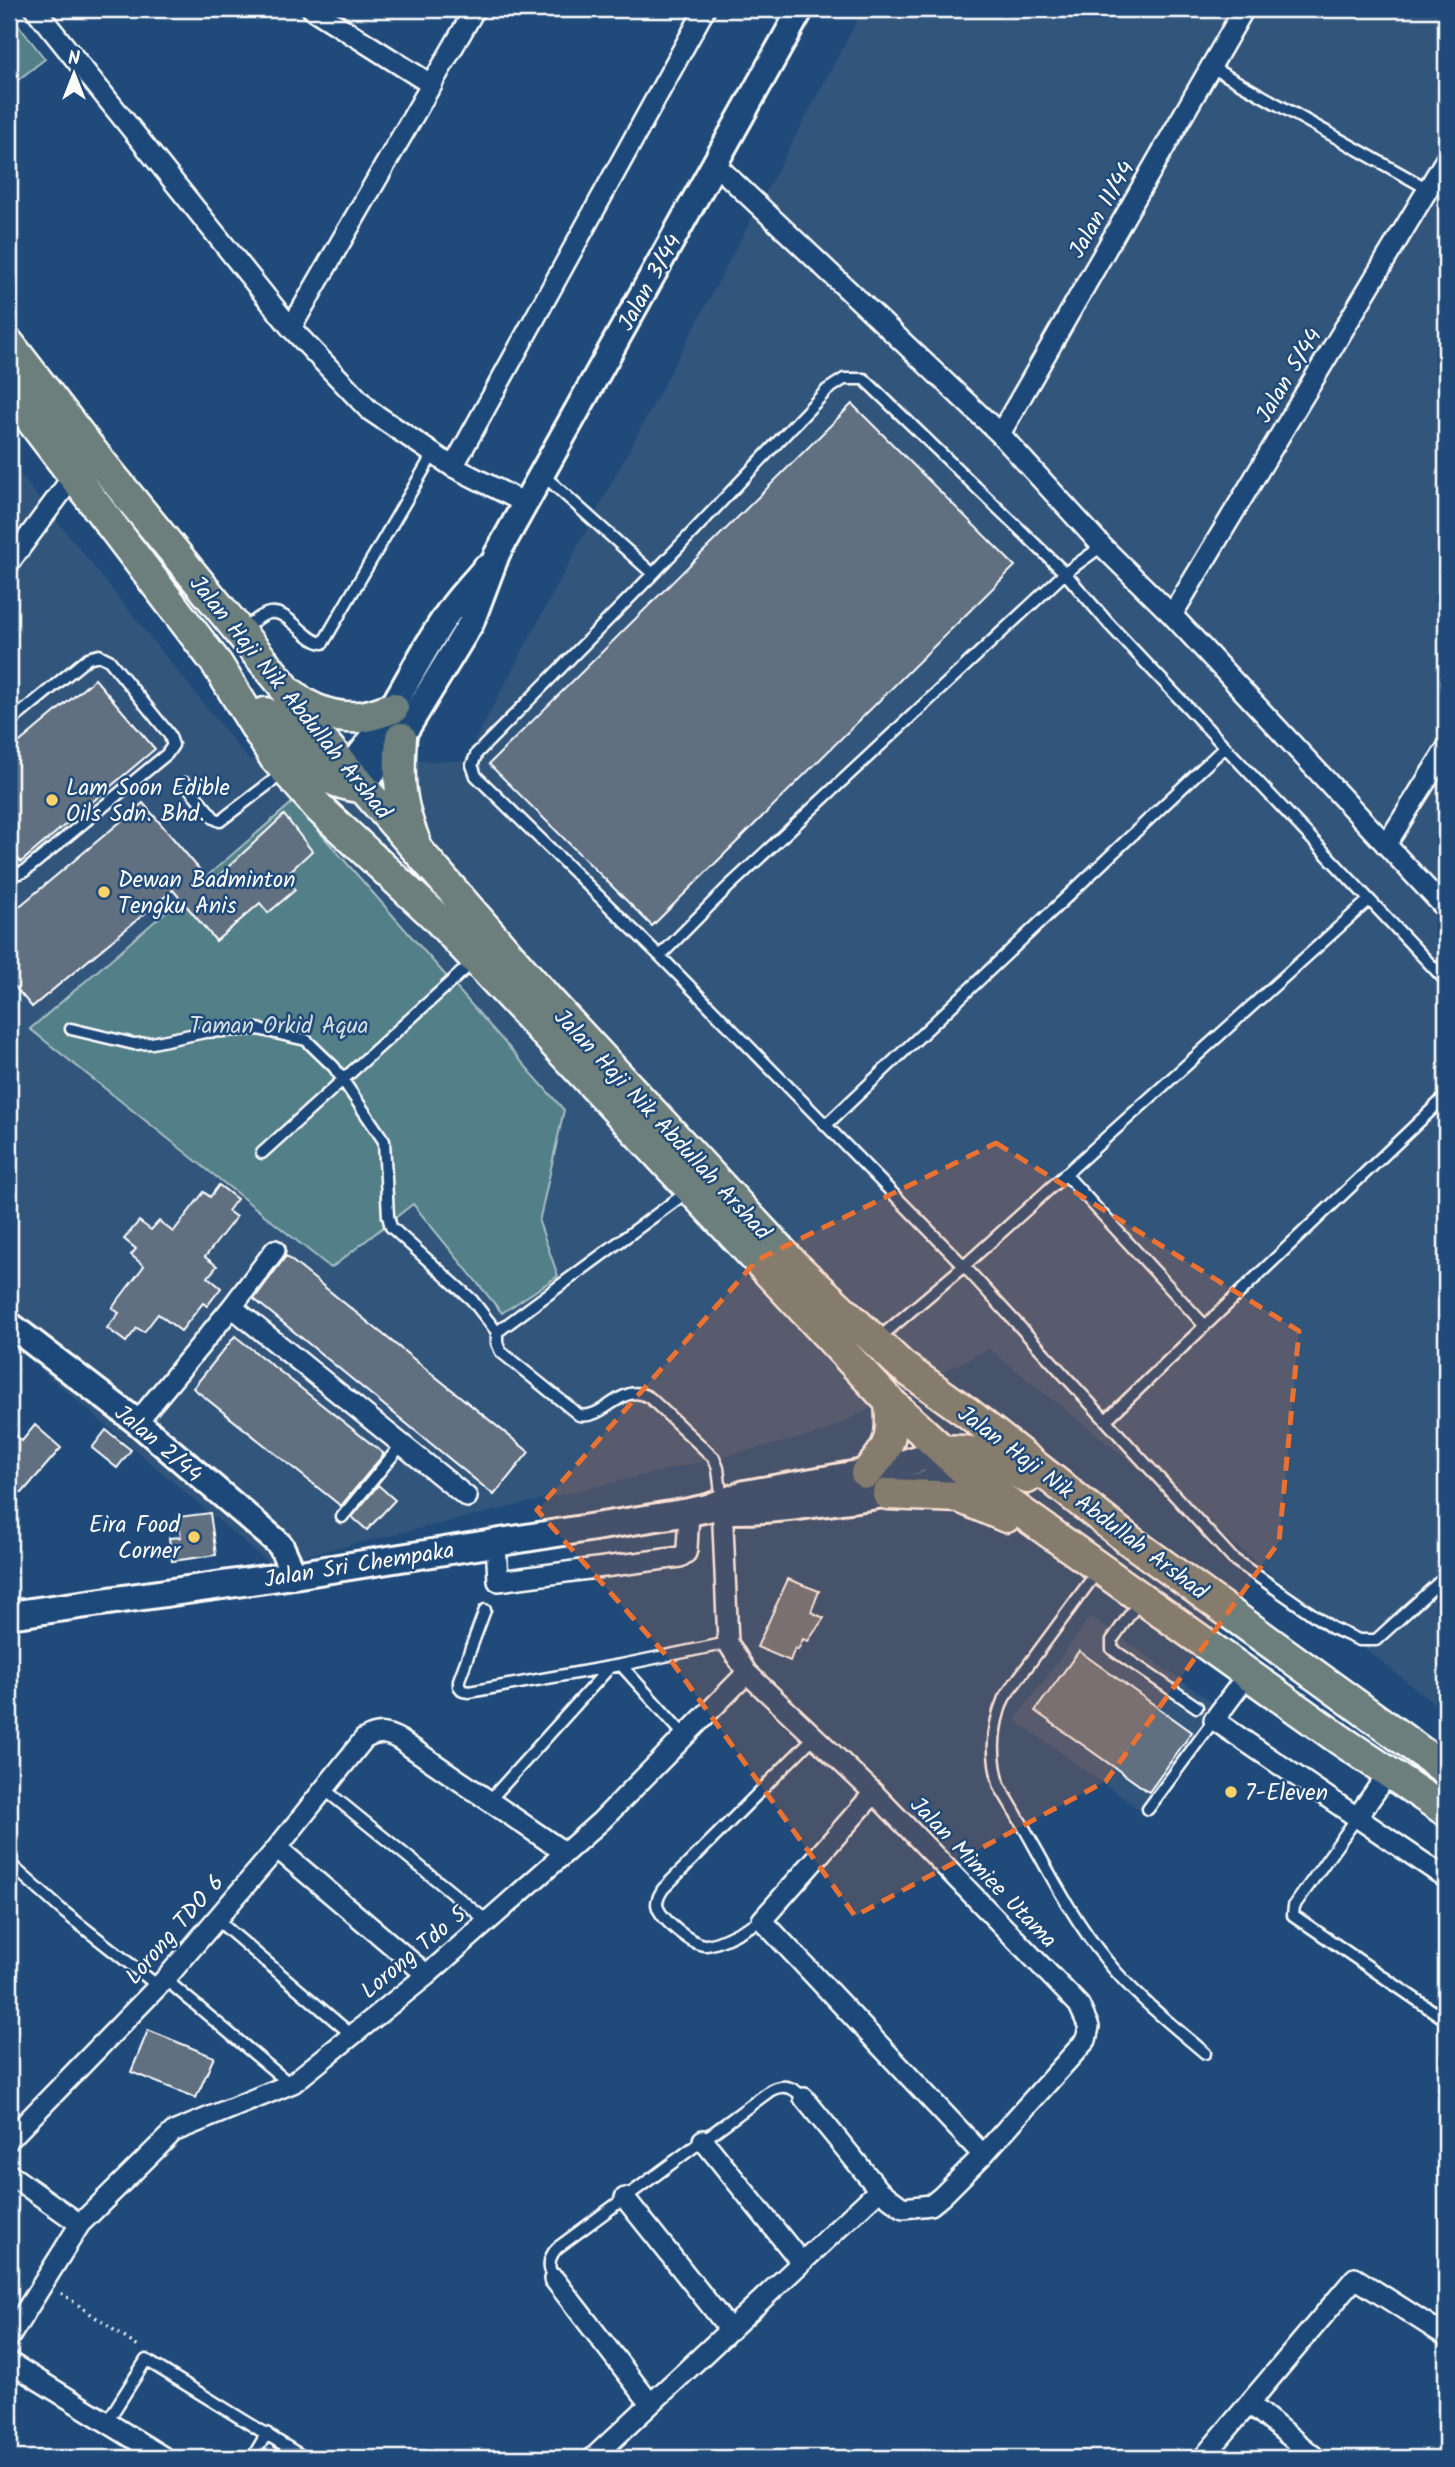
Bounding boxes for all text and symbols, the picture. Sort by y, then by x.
north arrow [38,38,108,108]
text: N [68,44,80,74]
street label: Jalan 11/44 [1060,154,1145,266]
street label: Jalan 3/44 [609,228,692,338]
street label: Jalan 5/44 [1247,322,1332,430]
street label: Jalan Haji Nik Abdullah Arshad [179,568,400,829]
place label: Lam Soon Edible Oils Sdn. Bhd. [66,771,230,833]
marker: Lam Soon Edible Oils Sdn. Bhd. [44,792,60,808]
place label: Dewan Badminton Tengku Anis [118,863,295,925]
marker: Dewan Badminton Tengku Anis [96,884,112,900]
street label: Jalan Haji Nik Abdullah Arshad [544,1001,779,1250]
park label: Taman Orkid Aqua [189,1009,369,1045]
street label: Jalan 2/44 [105,1397,210,1492]
street label: Jalan Haji Nik Abdullah Arshad [949,1397,1215,1610]
place label: Eira Food Corner [89,1508,181,1570]
marker: Eira Food Corner [186,1529,202,1545]
street label: Jalan Sri Chempaka [262,1533,457,1599]
place label: 7-Eleven [1245,1776,1328,1812]
marker: 7-Eleven [1223,1784,1239,1800]
street label: Jalan Mimiee Utama [900,1789,1065,1958]
street label: Lorong TDO 6 [117,1867,234,1994]
street label: Lorong Tdo 5 [353,1897,477,2009]

